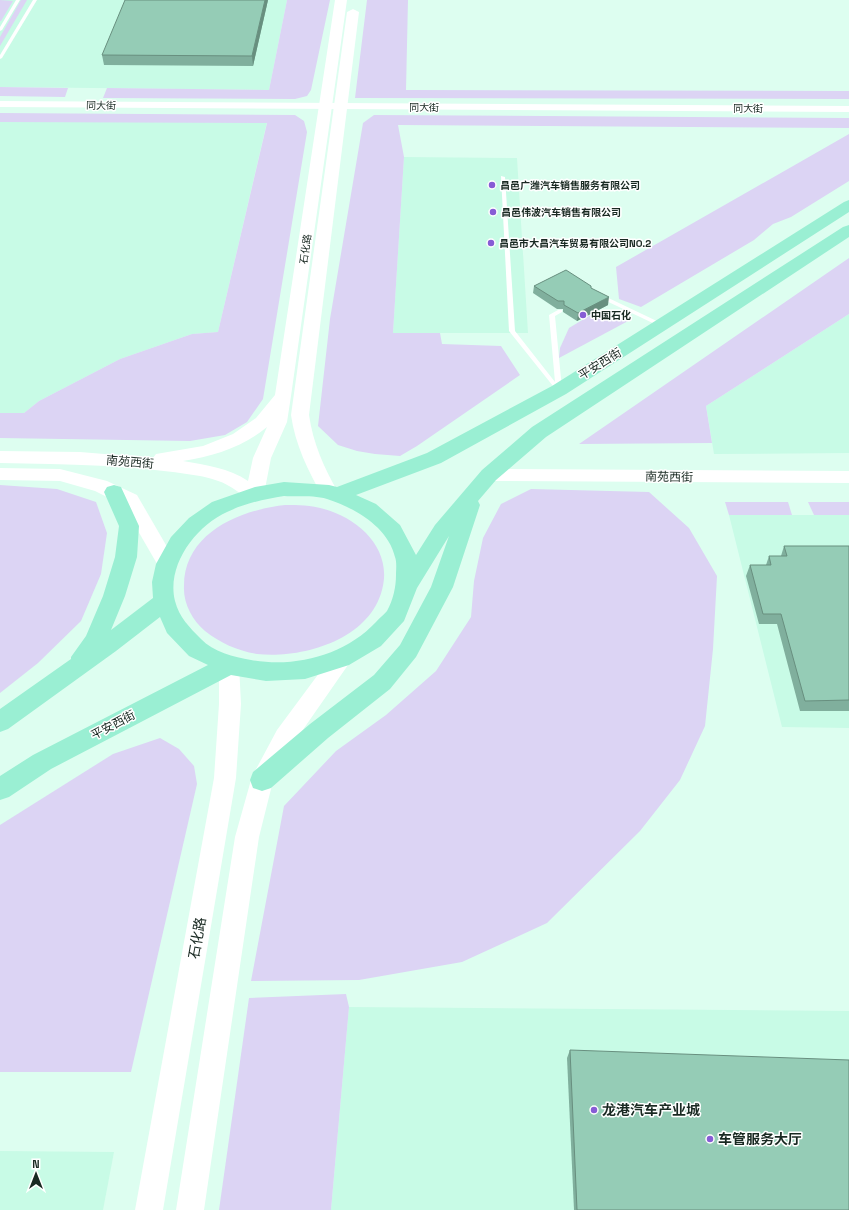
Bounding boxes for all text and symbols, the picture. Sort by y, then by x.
street label: 同大街 [86,99,116,112]
street label: 同大街 [409,101,439,114]
street label: 同大街 [733,102,763,115]
place label: 昌邑广潍汽车销售服务有限公司 [500,179,640,192]
marker: 昌邑广潍汽车销售服务有限公司 [487,180,497,190]
place label: 昌邑伟波汽车销售有限公司 [501,206,621,219]
marker: 昌邑伟波汽车销售有限公司 [488,207,498,217]
street label: 石化路 [297,233,314,265]
place label: 昌邑市大昌汽车贸易有限公司NO.2 [499,237,651,250]
marker: 昌邑市大昌汽车贸易有限公司NO.2 [486,238,496,248]
place label: 中国石化 [591,309,631,322]
marker: 中国石化 [578,310,588,320]
street label: 平安西街 [575,344,625,384]
street label: 南苑西街 [105,452,155,472]
street label: 南苑西街 [645,469,693,485]
street label: 平安西街 [88,707,138,743]
street label: 石化路 [184,916,210,960]
place label: 龙港汽车产业城 [602,1101,700,1119]
marker: 龙港汽车产业城 [589,1105,599,1115]
place label: 车管服务大厅 [718,1130,802,1148]
marker: 车管服务大厅 [705,1134,715,1144]
north arrow [16,1154,56,1194]
text: N [32,1157,40,1171]

